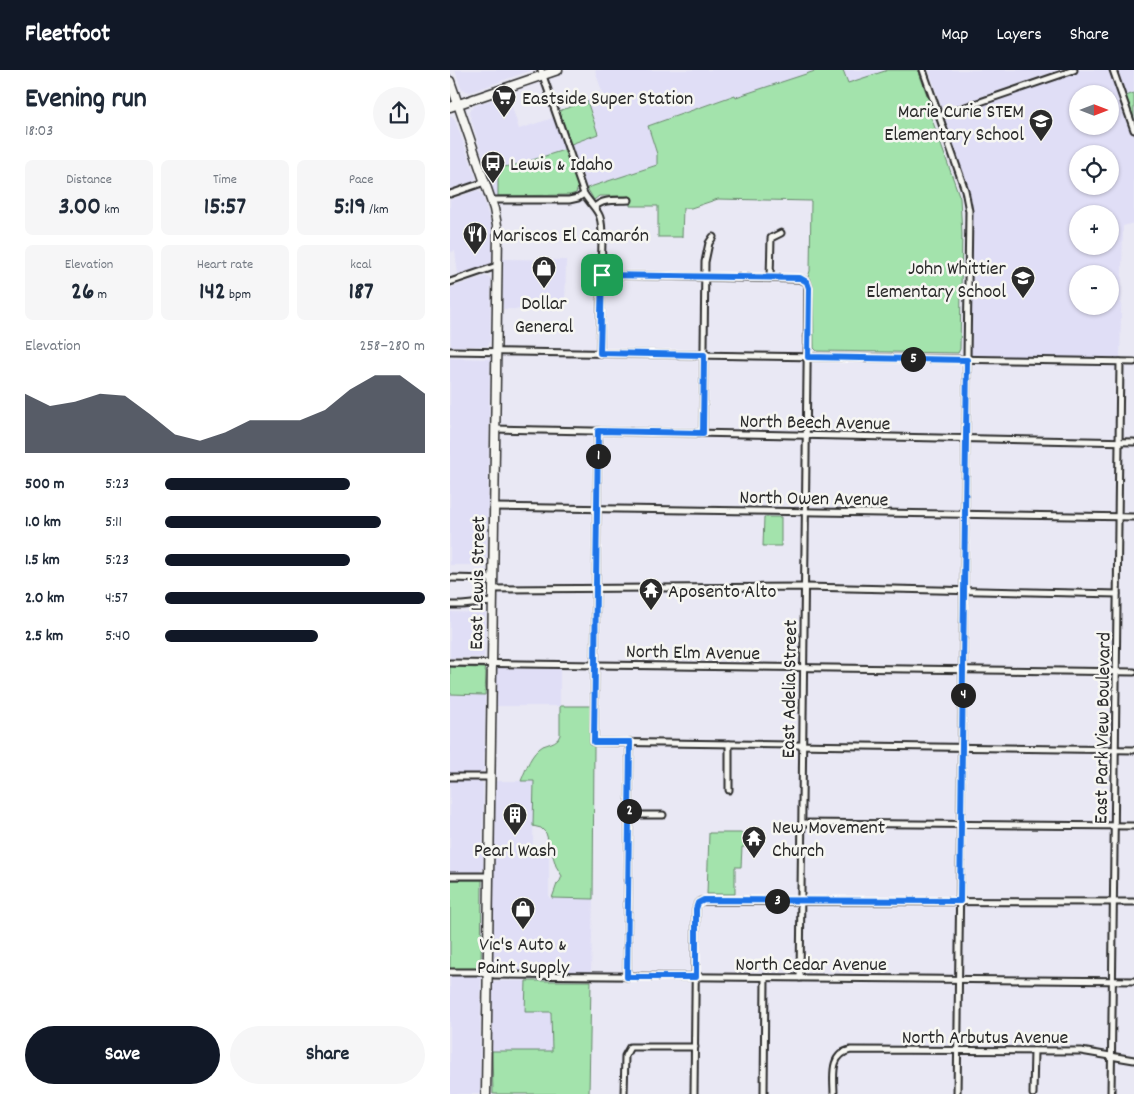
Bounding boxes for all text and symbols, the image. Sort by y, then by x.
text: Fleetfoot [25,18,110,52]
text: Map [941,23,968,48]
text: Layers [996,23,1042,48]
text: Share [1070,23,1109,48]
text: Evening run [25,81,147,121]
supermarket icon: Eastside Super Station [491,84,517,118]
north arrow [1069,85,1119,135]
map controls [1069,85,1119,315]
place label: Eastside Super Station [522,86,693,114]
button: share [373,87,425,139]
place label: Marie Curie STEM Elementary School [884,99,1024,150]
school or university icon: Marie Curie STEM Elementary School [1028,108,1054,142]
text: 18:03 [25,120,53,143]
button: locate [1069,145,1119,195]
bus stop icon: Lewis & Idaho [480,150,506,184]
place label: Lewis & Idaho [510,152,613,180]
text: Distance [66,170,112,190]
text: Time [213,170,237,190]
text: Pace [349,170,373,190]
text: 3.00 [58,190,101,226]
text: 15:57 [204,190,246,226]
text: 5:19 [333,190,366,226]
text: km [101,200,120,220]
text: /km [366,200,389,220]
button: + [1069,205,1119,255]
restaurant icon: Mariscos El Camarón [462,221,488,255]
place label: Mariscos El Camarón [492,223,649,251]
pin [581,254,623,296]
text: Elevation [65,255,113,275]
text: Heart rate [197,255,253,275]
text: kcal [350,255,372,275]
shop icon: Dollar General [531,255,557,289]
place label: John Whittier Elementary School [866,256,1007,307]
icon: arrive [588,261,616,289]
school or university icon: John Whittier Elementary School [1010,265,1036,299]
button: − [1069,265,1119,315]
text: 26 [71,275,94,311]
text: 142 [199,275,226,311]
text: 187 [348,275,374,311]
text: m [94,285,107,305]
text: bpm [226,285,251,305]
place label: Dollar General [515,291,573,342]
text: Elevation [25,335,81,358]
text: 258–280 m [359,335,425,358]
pin: 5 [900,346,926,372]
text: 5 [910,349,917,369]
street label: North Beech Avenue [739,409,891,439]
pin: 1 [586,444,610,468]
text: 1 [597,446,600,466]
text: 500 m [25,473,65,496]
text: 5:23 [105,473,129,496]
street label: North Owen Avenue [739,485,889,515]
text: 1.0 km [25,511,61,534]
text: 5:11 [105,511,122,534]
street label: East Lewis Street [464,516,494,650]
text: 1.5 km [25,549,60,572]
text: 5:23 [105,549,129,572]
temple icon: Aposento Alto [638,577,664,611]
place label: Aposento Alto [668,579,776,607]
text: 2.0 km [25,587,65,610]
text: 4:57 [105,587,128,610]
street label: East Adelia Street [776,619,806,759]
text: 2.5 km [25,625,63,648]
text: 5:40 [105,625,130,648]
street label: East Park View Boulevard [1088,632,1120,824]
street label: North Elm Avenue [626,639,760,669]
pin: 4 [950,682,976,708]
text: 4 [961,685,966,705]
pin: 2 [616,798,642,824]
text: 2 [626,801,633,821]
building icon: Pearl Wash [502,802,528,836]
place label: New Movement Church [772,815,885,866]
temple icon: New Movement Church [741,825,767,859]
place label: Pearl Wash [474,838,556,866]
pin: 3 [764,888,790,914]
text: 3 [774,891,781,911]
shop icon: Vic's Auto & Paint Supply [510,896,536,930]
place label: Vic's Auto & Paint Supply [477,932,570,983]
street label: North Cedar Avenue [735,952,887,980]
street label: North Arbutus Avenue [902,1025,1069,1053]
button: Save [25,1026,220,1084]
button: Share [230,1026,425,1084]

